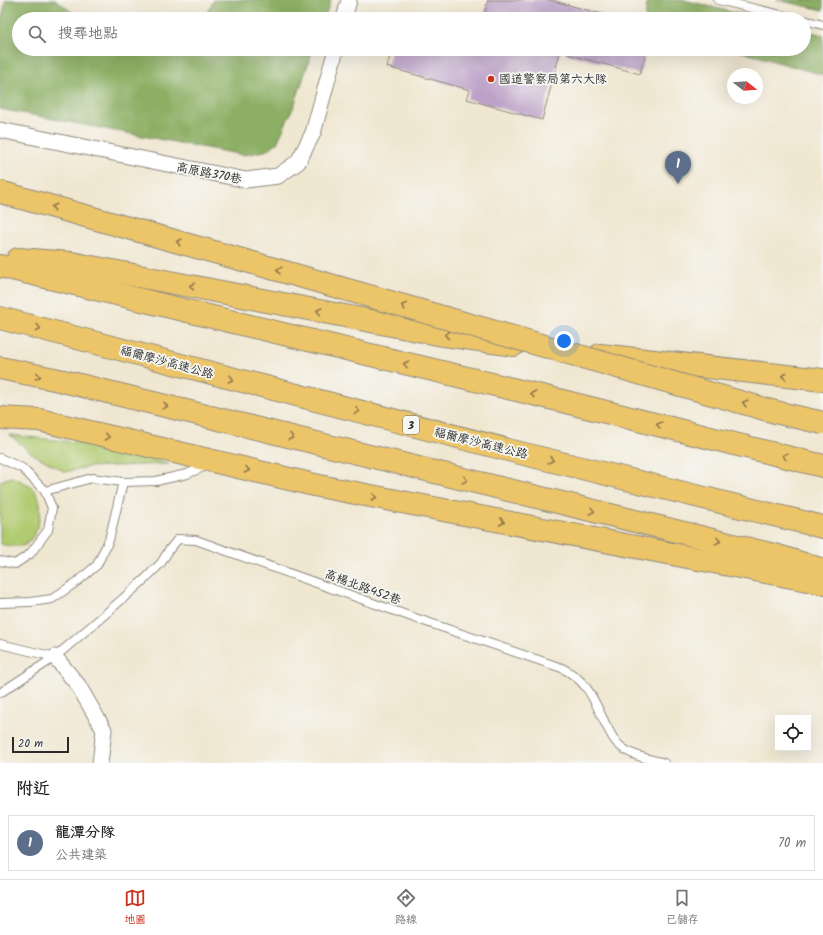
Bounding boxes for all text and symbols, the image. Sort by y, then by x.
search box [12,12,811,56]
text: 搜尋地點 [58,22,118,46]
icon: search [26,23,48,45]
north arrow [727,68,763,104]
place label: 國道警察局第六大隊 [499,70,607,89]
marker: 國道警察局第六大隊 [486,74,496,84]
pin: 1 [665,151,691,184]
street label: 高原路370巷 [175,158,243,189]
one-way arrow [51,203,58,212]
one-way arrow [176,238,183,247]
one-way arrow [276,267,282,275]
one-way arrow [188,282,195,290]
one-way arrow [401,302,408,311]
one-way arrow [316,307,322,315]
one-way arrow [34,324,41,332]
one-way arrow [444,331,450,340]
your location [554,331,574,351]
street label: 福爾摩沙高速公路 [118,341,216,384]
one-way arrow [403,360,410,368]
one-way arrow [35,371,41,379]
one-way arrow [781,372,787,381]
one-way arrow [228,374,235,382]
one-way arrow [530,390,537,399]
one-way arrow [741,399,748,408]
one-way arrow [161,401,168,410]
one-way arrow [353,406,360,415]
road number: 3 [403,416,419,434]
one-way arrow [656,421,663,430]
street label: 福爾摩沙高速公路 [432,423,530,464]
one-way arrow [104,432,110,440]
one-way arrow [287,432,294,441]
one-way arrow [782,452,789,461]
one-way arrow [548,456,554,464]
one-way arrow [244,465,250,473]
one-way arrow [462,475,469,484]
one-way arrow [371,492,377,501]
one-way arrow [589,506,595,514]
one-way arrow [499,517,505,525]
one-way arrow [715,537,721,545]
street label: 高楊北路452巷 [322,565,404,610]
map controls [775,715,811,751]
button: locate [775,715,811,751]
scale bar [12,735,69,754]
text: 20 m [18,735,43,753]
text: 附近 [16,776,50,803]
text: 龍潭分隊 [55,821,115,845]
text: 1 [28,833,32,854]
text: 70 m [778,833,806,854]
text: 公共建築 [55,845,107,866]
tab: 地圖 [124,887,146,929]
tab: 路線 [395,887,417,929]
tab: 已儲存 [666,887,699,929]

